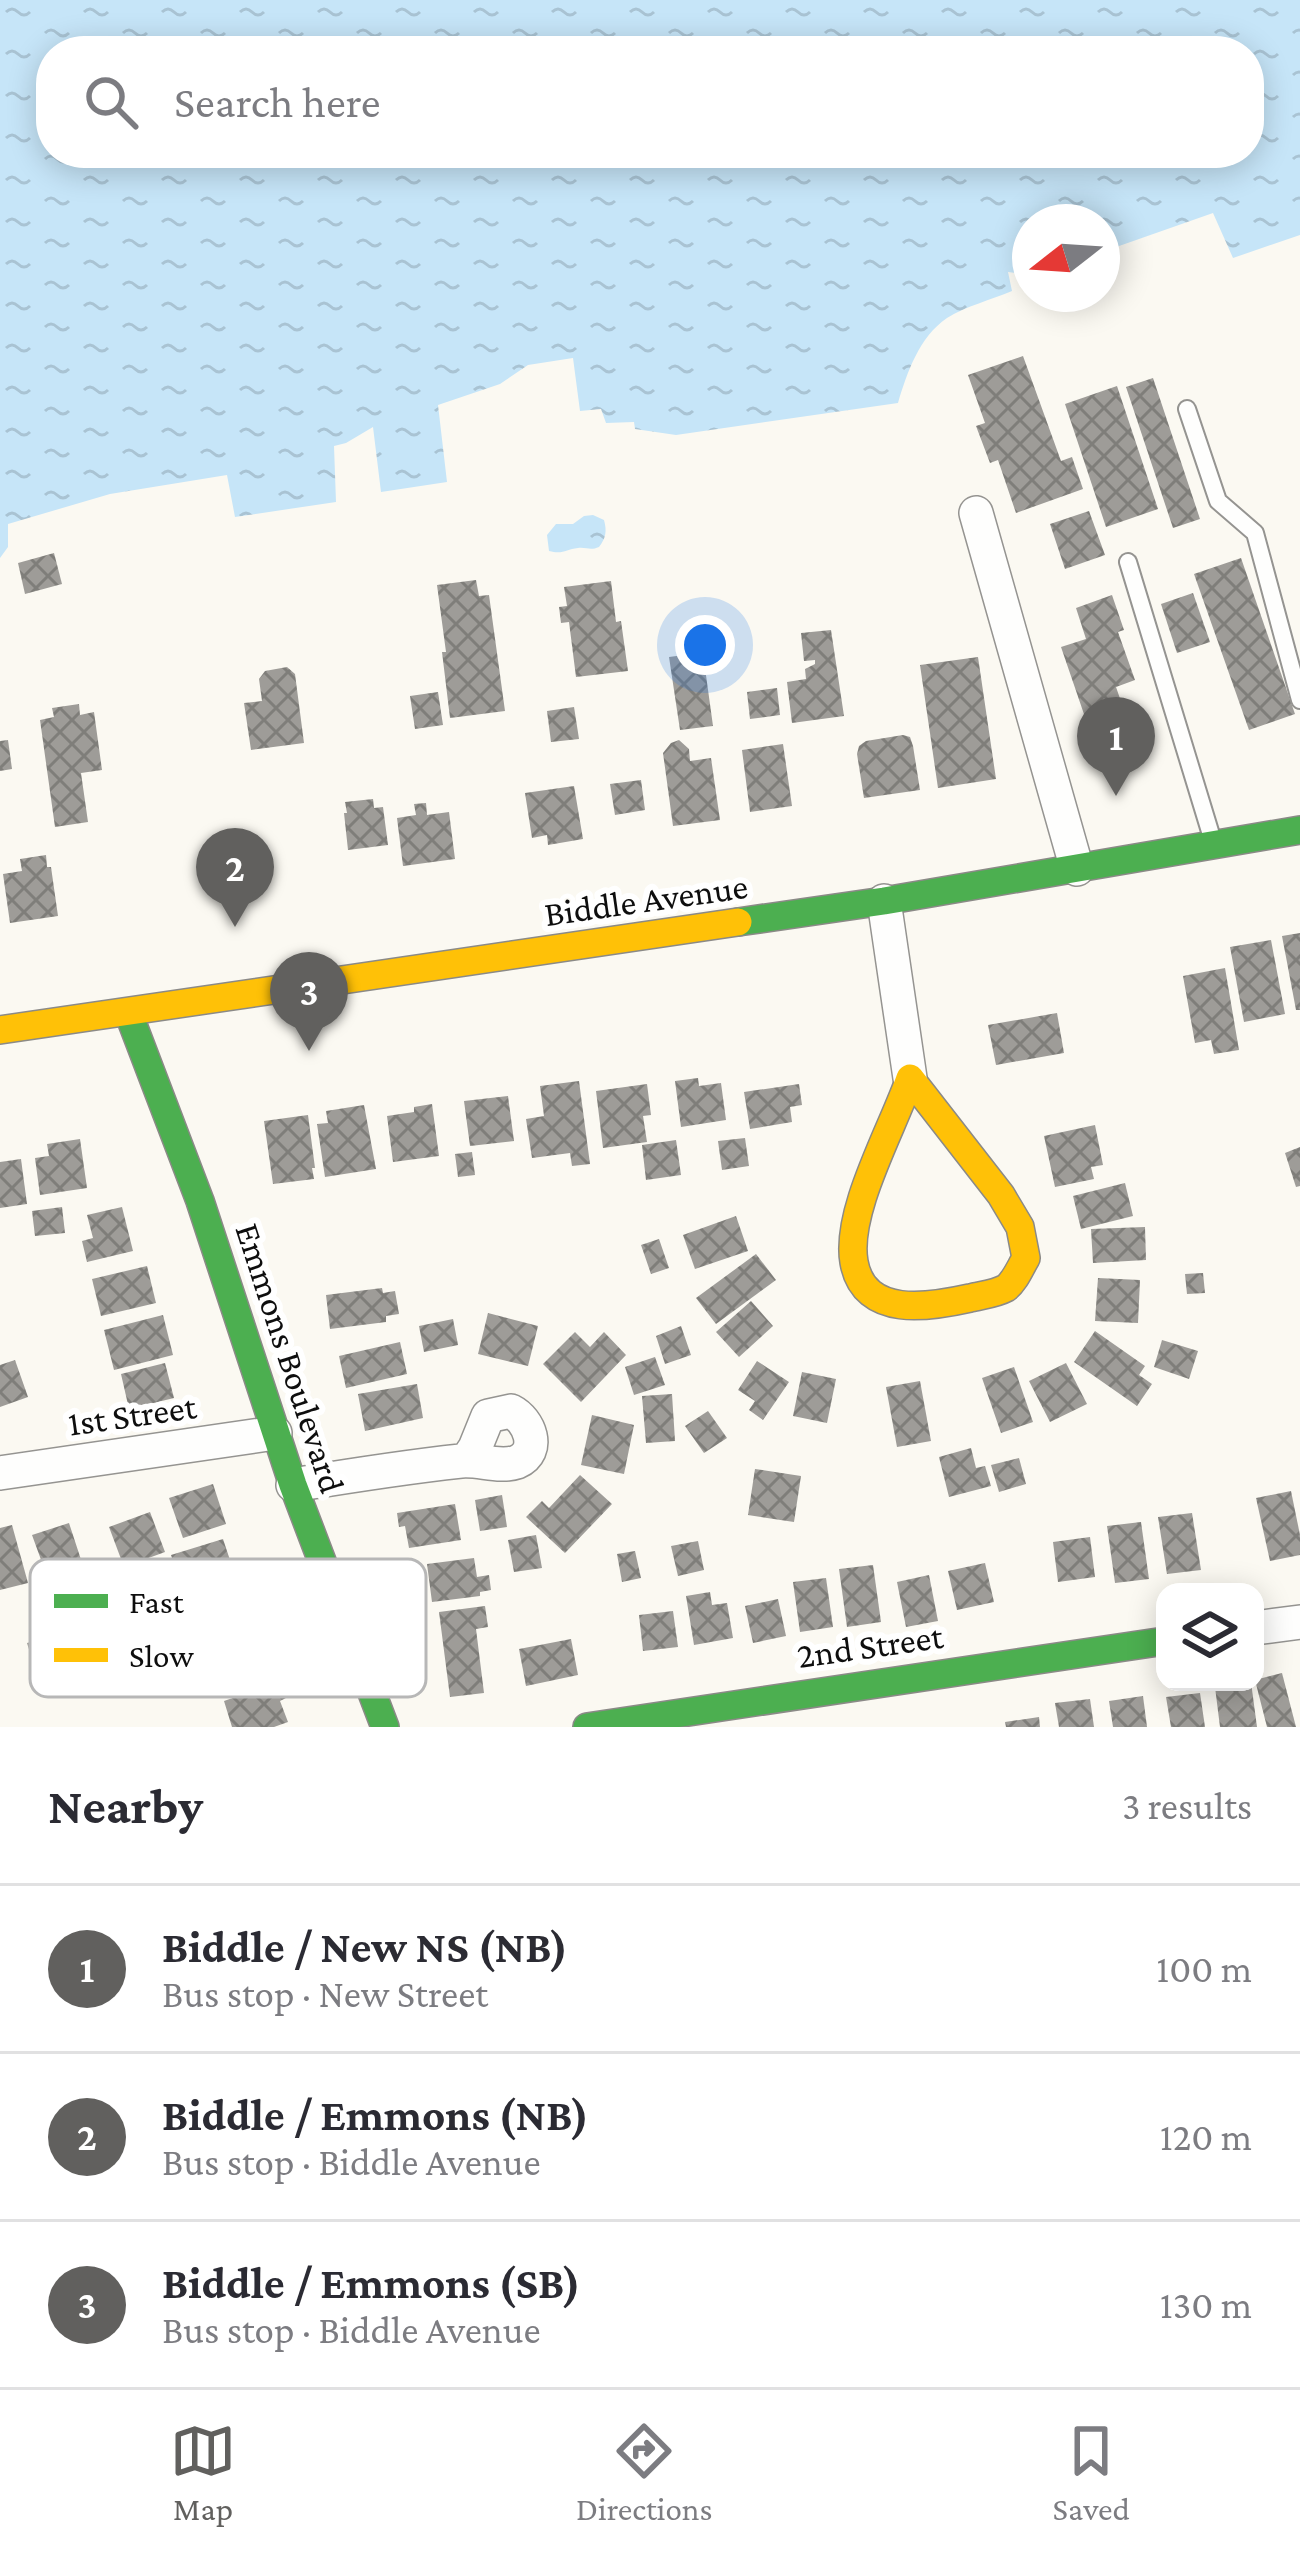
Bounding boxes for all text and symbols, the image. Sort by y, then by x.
search box [36,36,1264,168]
icon: search [78,69,144,135]
text: Search here [174,77,381,127]
north arrow [1012,204,1120,312]
your location [675,615,735,675]
pin: 1 [1077,697,1155,796]
pin: 2 [196,828,274,927]
street label: Biddle Avenue [542,866,750,934]
pin: 3 [270,952,348,1051]
street label: Emmons Boulevard [228,1218,353,1498]
street label: 1st Street [65,1386,200,1444]
legend [30,1559,426,1697]
text: Fast [129,1583,185,1620]
map controls [1156,1583,1264,1691]
button: layers [1156,1583,1264,1691]
street label: 2nd Street [795,1616,946,1676]
text: Slow [129,1637,194,1674]
text: Nearby [48,1777,203,1834]
text: 3 results [1122,1784,1252,1827]
text: Biddle / New NS (NB) [162,1922,568,1972]
text: 1 [80,1947,94,1990]
text: 100 m [1156,1947,1252,1990]
text: Bus stop · New Street [162,1972,488,2015]
text: Biddle / Emmons (NB) [162,2090,589,2140]
text: 2 [77,2115,97,2158]
text: 120 m [1160,2115,1252,2158]
text: Bus stop · Biddle Avenue [162,2140,541,2183]
text: Biddle / Emmons (SB) [162,2258,581,2308]
text: 3 [77,2283,97,2326]
text: 130 m [1160,2283,1252,2326]
text: Bus stop · Biddle Avenue [162,2308,541,2351]
tab: Map [170,2418,236,2527]
tab: Directions [576,2418,713,2527]
tab: Saved [1053,2418,1130,2527]

